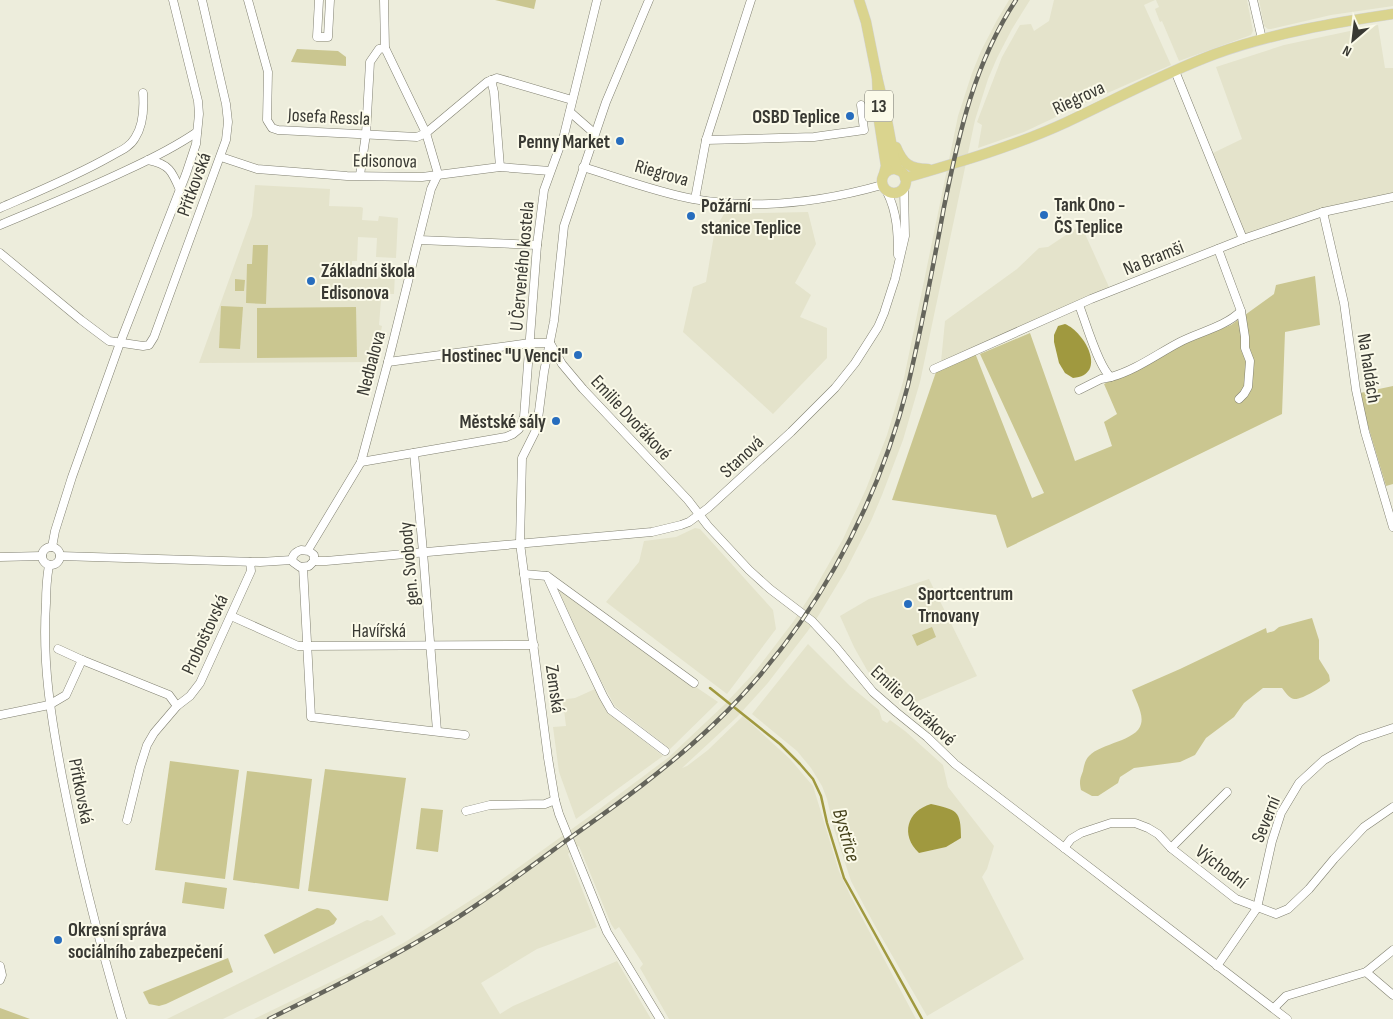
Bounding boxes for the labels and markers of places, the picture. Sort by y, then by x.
place label: OSBD Teplice [752,106,840,129]
marker: OSBD Teplice [844,110,856,122]
place label: Penny Market [518,131,610,154]
marker: Penny Market [614,135,626,147]
place label: Tank Ono - ČS Teplice [1054,194,1125,239]
place label: Požární stanice Teplice [701,195,801,240]
marker: Tank Ono - ČS Teplice [1038,209,1050,221]
marker: Požární stanice Teplice [685,210,697,222]
place label: Základní škola Edisonova [321,260,415,305]
marker: Základní škola Edisonova [305,275,317,287]
place label: Hostinec "U Venci" [442,345,568,368]
marker: Hostinec "U Venci" [572,349,584,361]
place label: Městské sály [459,411,546,434]
marker: Městské sály [550,415,562,427]
place label: Sportcentrum Trnovany [918,583,1013,628]
marker: Sportcentrum Trnovany [902,598,914,610]
place label: Okresní správa sociálního zabezpečení [68,919,223,964]
marker: Okresní správa sociálního zabezpečení [52,934,64,946]

